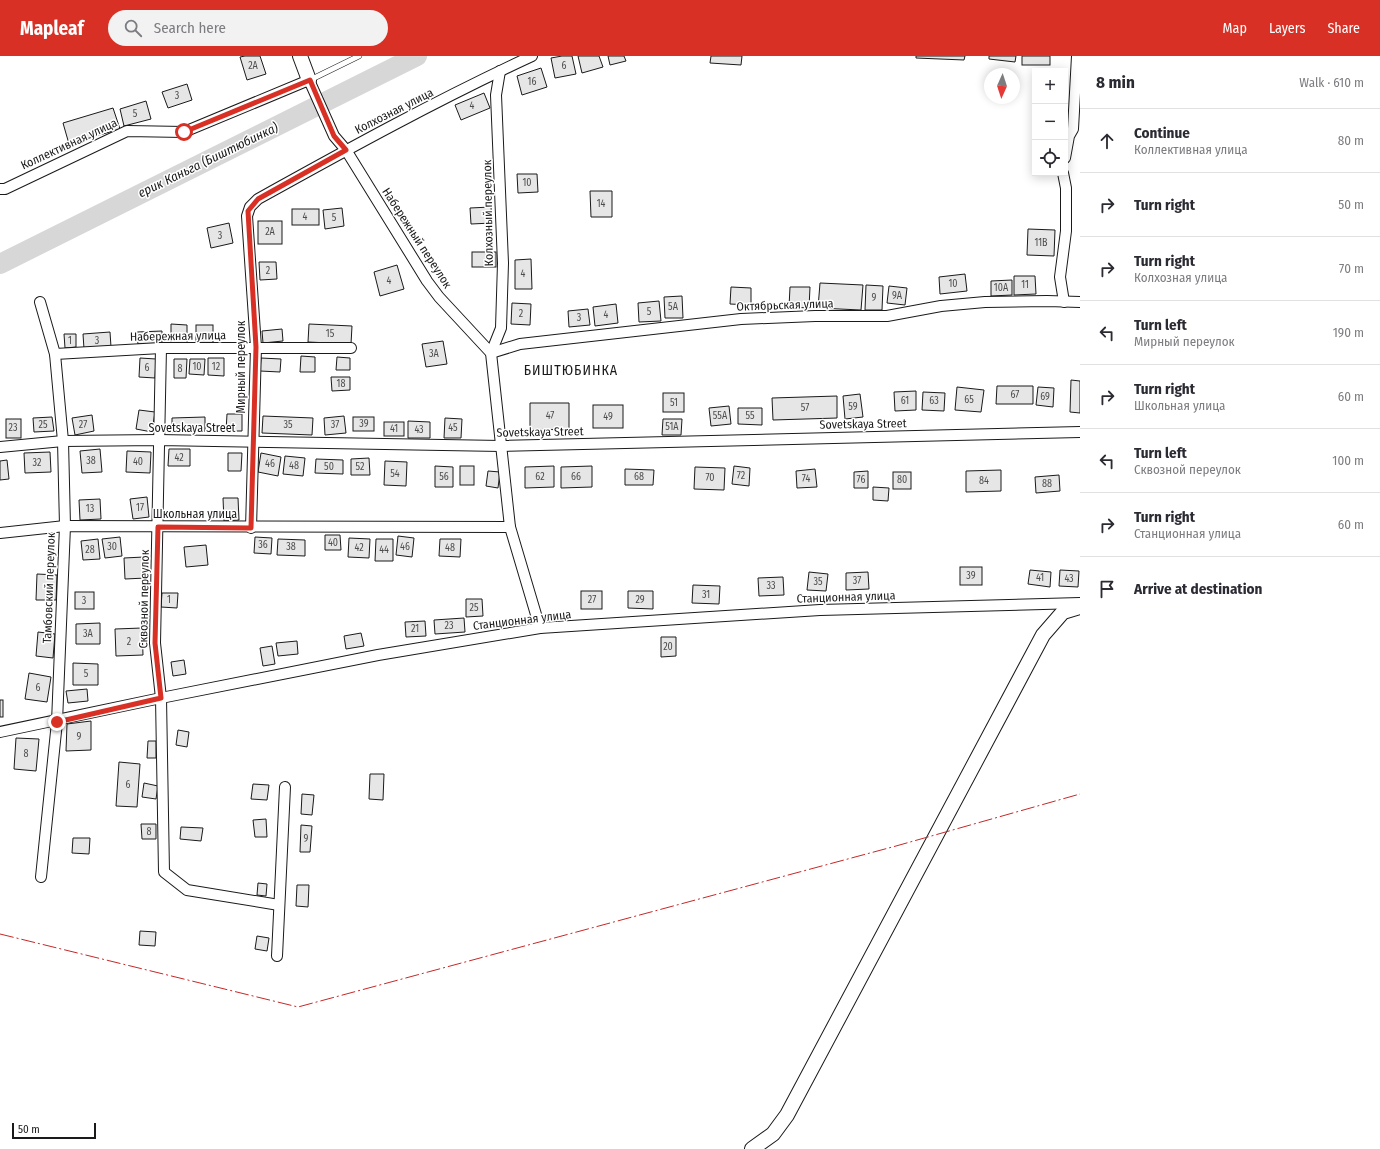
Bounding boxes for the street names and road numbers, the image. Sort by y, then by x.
street label: Колхозная улица [352,85,436,137]
street label: Коллективная улица [19,115,120,172]
street label: Колхозный переулок [480,159,496,266]
street label: Набережный переулок [379,185,455,291]
street label: Октябрьская улица [736,296,834,314]
street label: Мирный переулок [234,320,248,413]
street label: Набережная улица [130,328,226,344]
street label: Sovetskaya Street [819,416,907,432]
street label: Sovetskaya Street [149,421,236,435]
street label: Sovetskaya Street [496,424,584,440]
street label: Школьная улица [153,507,237,521]
street label: Тамбовский переулок [40,532,58,644]
street label: Сквозной переулок [136,549,152,648]
street label: Станционная улица [796,588,896,606]
street label: Станционная улица [472,607,572,633]

